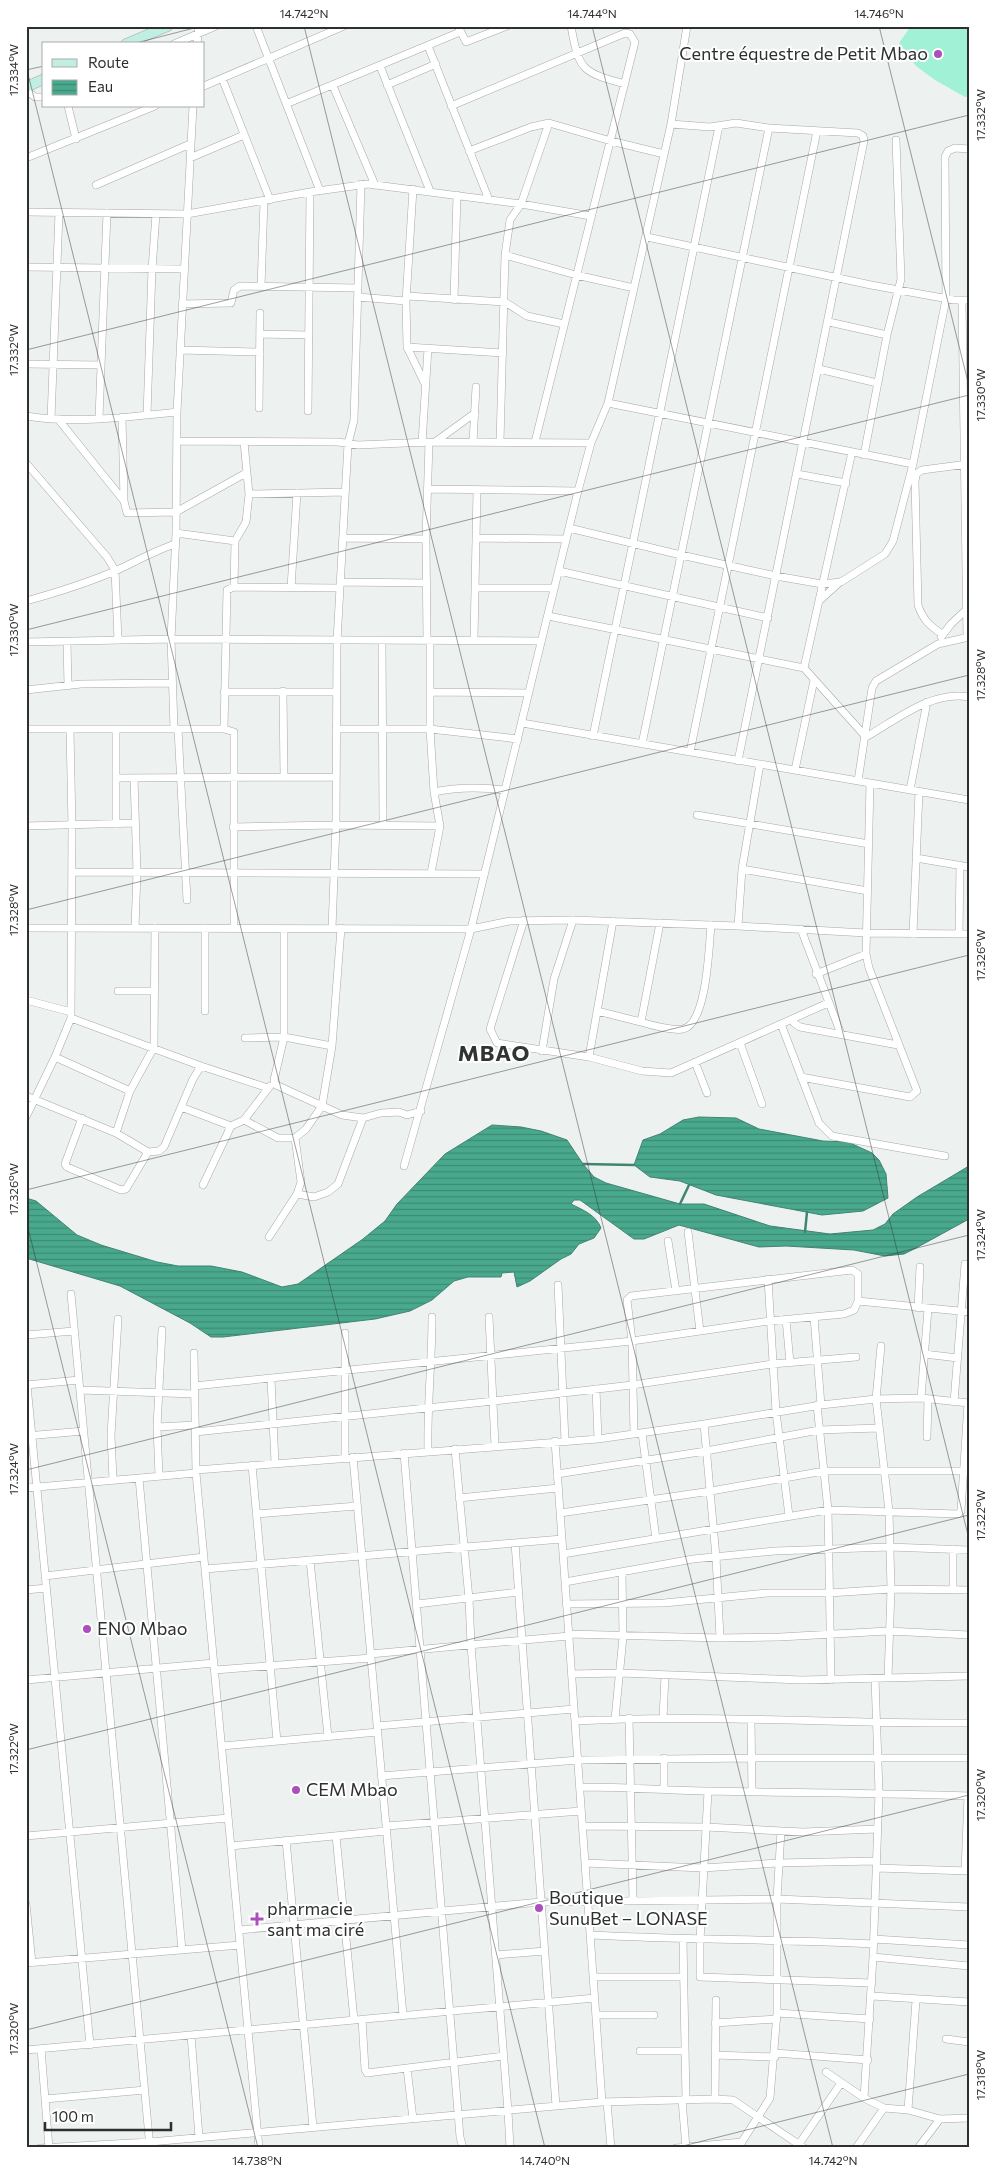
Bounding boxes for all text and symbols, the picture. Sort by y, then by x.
text: 14.742°N [279,6,329,20]
text: 14.744°N [567,6,617,20]
text: 14.746°N [854,6,904,20]
legend [42,42,205,108]
place label: Centre équestre de Petit Mbao [679,42,928,64]
text: 17.334°W [6,44,20,96]
marker: Centre équestre de Petit Mbao [932,48,944,60]
text: Route [88,53,129,71]
text: Eau [88,77,113,95]
text: 17.332°W [973,89,987,141]
text: 17.332°W [6,324,20,376]
text: 17.330°W [973,369,987,421]
text: 17.330°W [6,604,20,656]
text: 17.328°W [973,649,987,701]
text: 17.328°W [6,884,20,936]
text: 17.326°W [973,929,987,981]
district label: MBAO [458,1039,530,1066]
text: 17.326°W [6,1163,20,1215]
text: 17.324°W [973,1209,987,1261]
text: 17.324°W [6,1443,20,1495]
text: 17.322°W [973,1489,987,1541]
place label: ENO Mbao [97,1617,187,1639]
marker: ENO Mbao [81,1623,93,1635]
text: 17.322°W [6,1723,20,1775]
text: 17.320°W [973,1769,987,1821]
place label: CEM Mbao [306,1778,398,1800]
marker: CEM Mbao [290,1784,302,1796]
place label: Boutique SunuBet – LONASE [549,1886,708,1929]
place label: pharmacie sant ma ciré [267,1897,364,1940]
marker: Boutique SunuBet – LONASE [533,1902,545,1914]
marker: pharmacie sant ma ciré [251,1913,263,1925]
text: 17.320°W [6,2003,20,2055]
text: 17.318°W [973,2050,987,2100]
scale bar [45,2099,171,2131]
text: 100 m [52,2107,94,2125]
text: 14.738°N [232,2153,282,2167]
text: 14.740°N [520,2153,570,2167]
text: 14.742°N [808,2153,858,2167]

